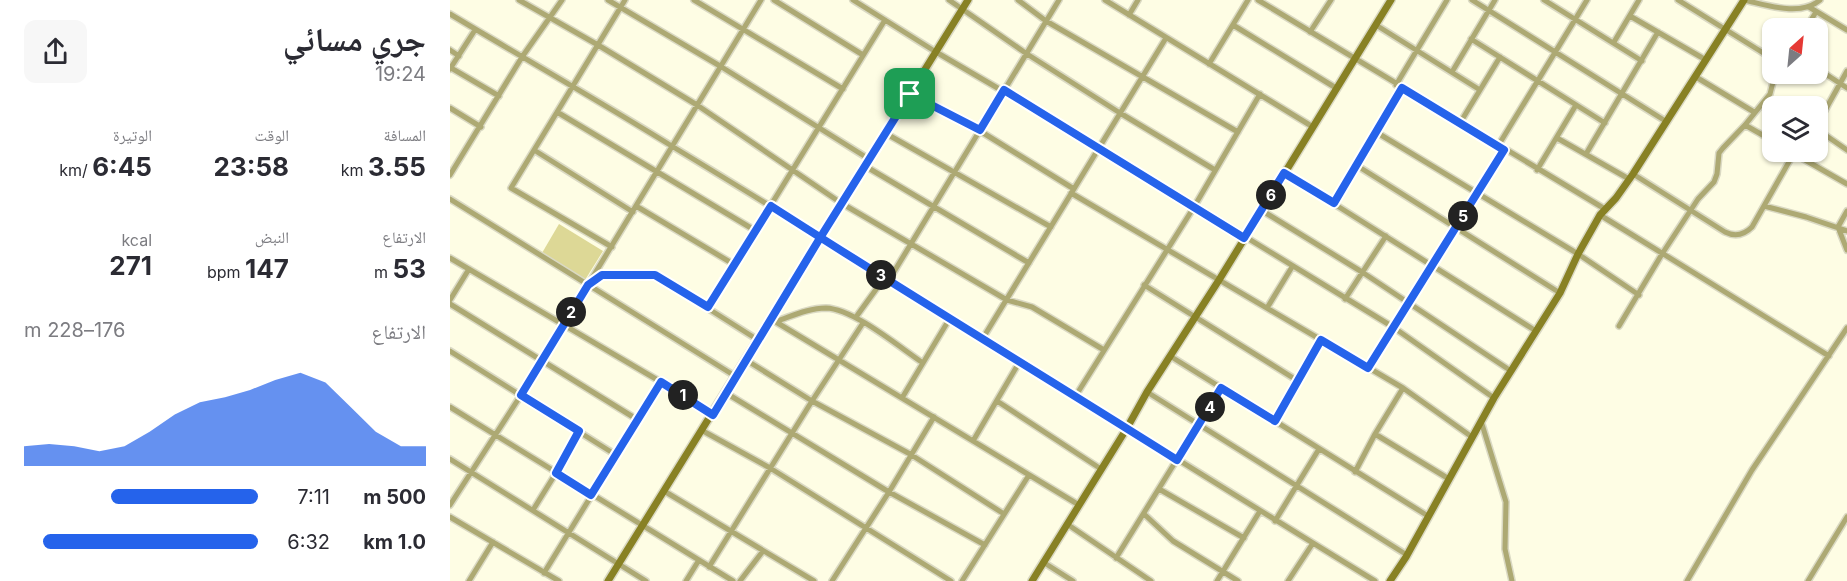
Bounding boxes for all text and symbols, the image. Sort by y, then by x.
north arrow [1762,18,1828,84]
map controls [1762,18,1828,162]
text: جري مسائي [283,19,426,59]
button: share [24,20,87,83]
text: 19:24 [375,62,426,86]
pin [884,68,935,119]
icon: arrive [893,77,926,110]
button: layers [1762,96,1828,162]
text: الوتيرة [113,125,152,145]
text: الوقت [255,125,289,145]
text: المسافة [384,125,426,145]
text: 6:45 [92,151,152,182]
text: 23:58 [214,151,289,182]
text: 3.55 [368,151,426,182]
text: /km [59,160,92,180]
text: km [341,160,368,180]
pin: 6 [1256,180,1286,210]
text: 6 [1266,185,1276,205]
pin: 5 [1448,201,1478,231]
text: 5 [1458,206,1468,226]
text: النبض [255,227,289,247]
text: الارتفاع [382,227,426,247]
text: kcal [121,230,152,250]
text: 271 [109,250,152,281]
text: 147 [245,253,289,284]
text: 53 [393,253,426,284]
pin: 3 [866,260,896,290]
text: bpm [207,262,245,282]
text: m [374,262,393,282]
text: 3 [876,265,886,285]
pin: 2 [556,297,586,327]
text: 2 [566,302,576,322]
text: 176–228 m [24,318,125,342]
text: الارتفاع [371,320,426,344]
pin: 1 [668,380,698,410]
text: 1 [680,385,686,405]
pin: 4 [1195,392,1225,422]
text: 4 [1205,397,1215,417]
text: 7:11 [297,485,330,509]
text: 500 m [363,485,426,509]
text: 6:32 [287,530,330,554]
text: 1.0 km [363,530,426,554]

